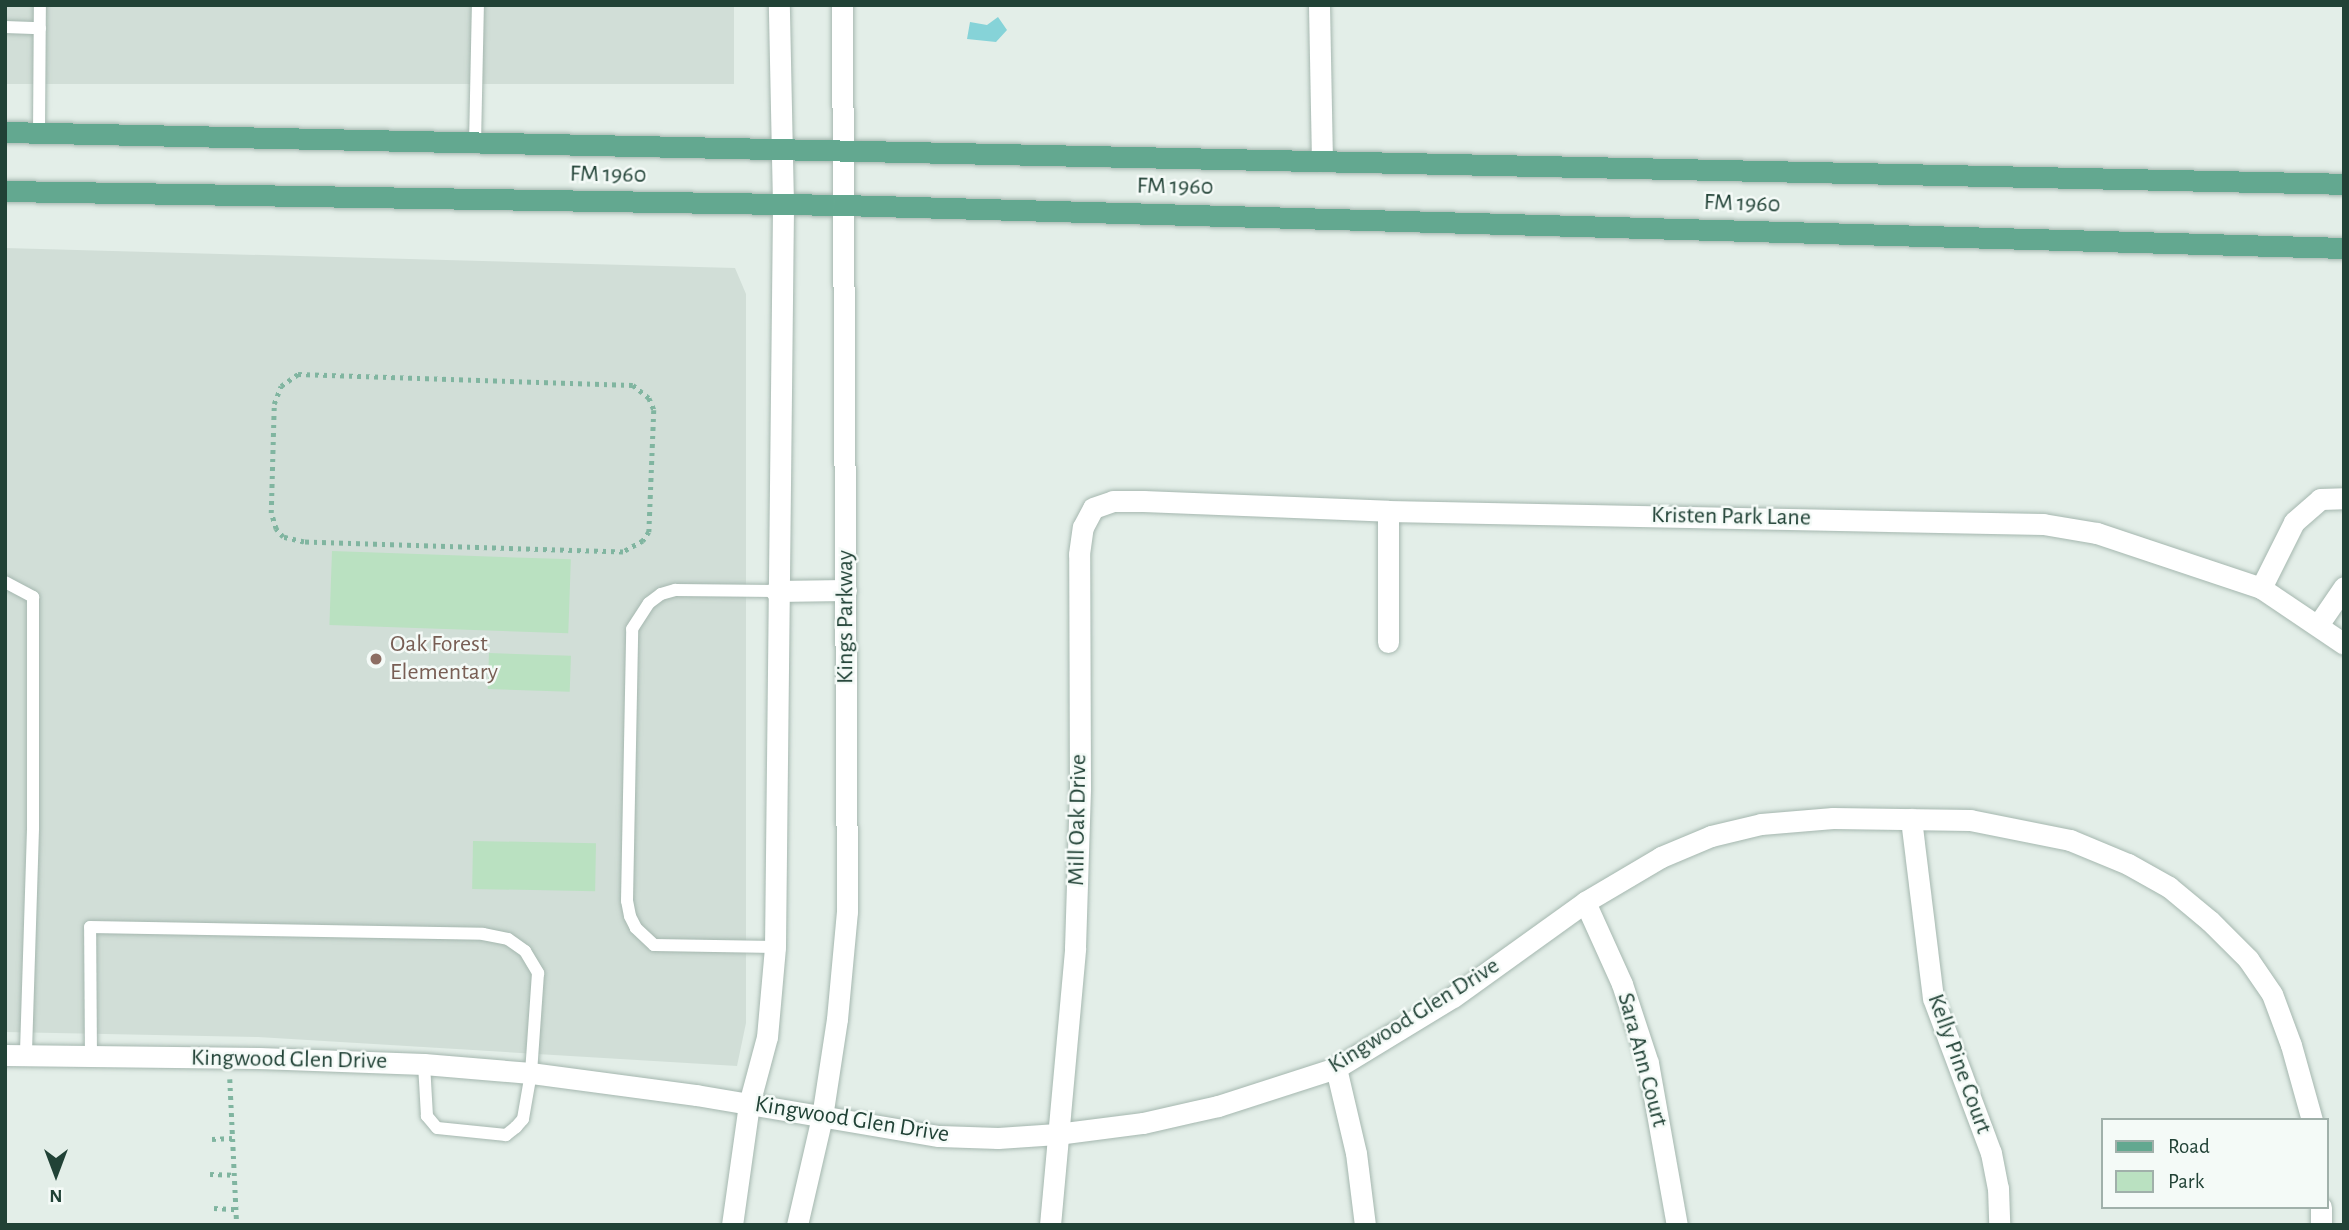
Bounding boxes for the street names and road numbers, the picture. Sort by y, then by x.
street label: FM 1960 [569,160,647,190]
street label: FM 1960 [1136,172,1214,202]
street label: FM 1960 [1703,188,1781,220]
street label: Kristen Park Lane [1651,501,1811,533]
street label: Kings Parkway [832,550,860,684]
street label: Mill Oak Drive [1062,754,1094,886]
street label: Kingwood Glen Drive [1323,952,1505,1080]
street label: Sara Ann Court [1610,990,1674,1130]
street label: Kelly Pine Court [1920,990,1998,1138]
street label: Kingwood Glen Drive [191,1044,387,1076]
street label: Kingwood Glen Drive [753,1090,951,1150]

